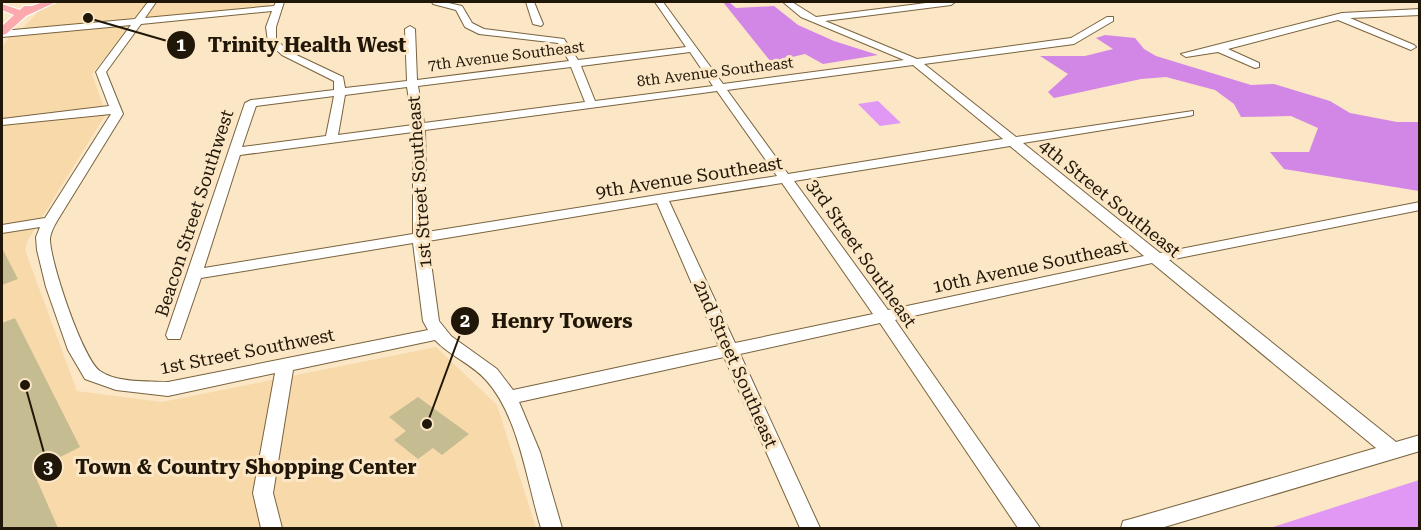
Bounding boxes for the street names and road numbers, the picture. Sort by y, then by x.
street label: 7th Avenue Southeast [427,37,586,75]
street label: 8th Avenue Southeast [636,53,795,91]
street label: 1st Street Southeast [402,95,436,269]
street label: Beacon Street Southwest [151,107,238,319]
street label: 4th Street Southeast [1035,134,1185,262]
street label: 9th Avenue Southeast [594,152,784,202]
street label: 3rd Street Southeast [803,175,921,332]
street label: 10th Avenue Southeast [930,235,1130,297]
street label: 2nd Street Southeast [690,277,782,451]
street label: 1st Street Southwest [158,324,336,378]

